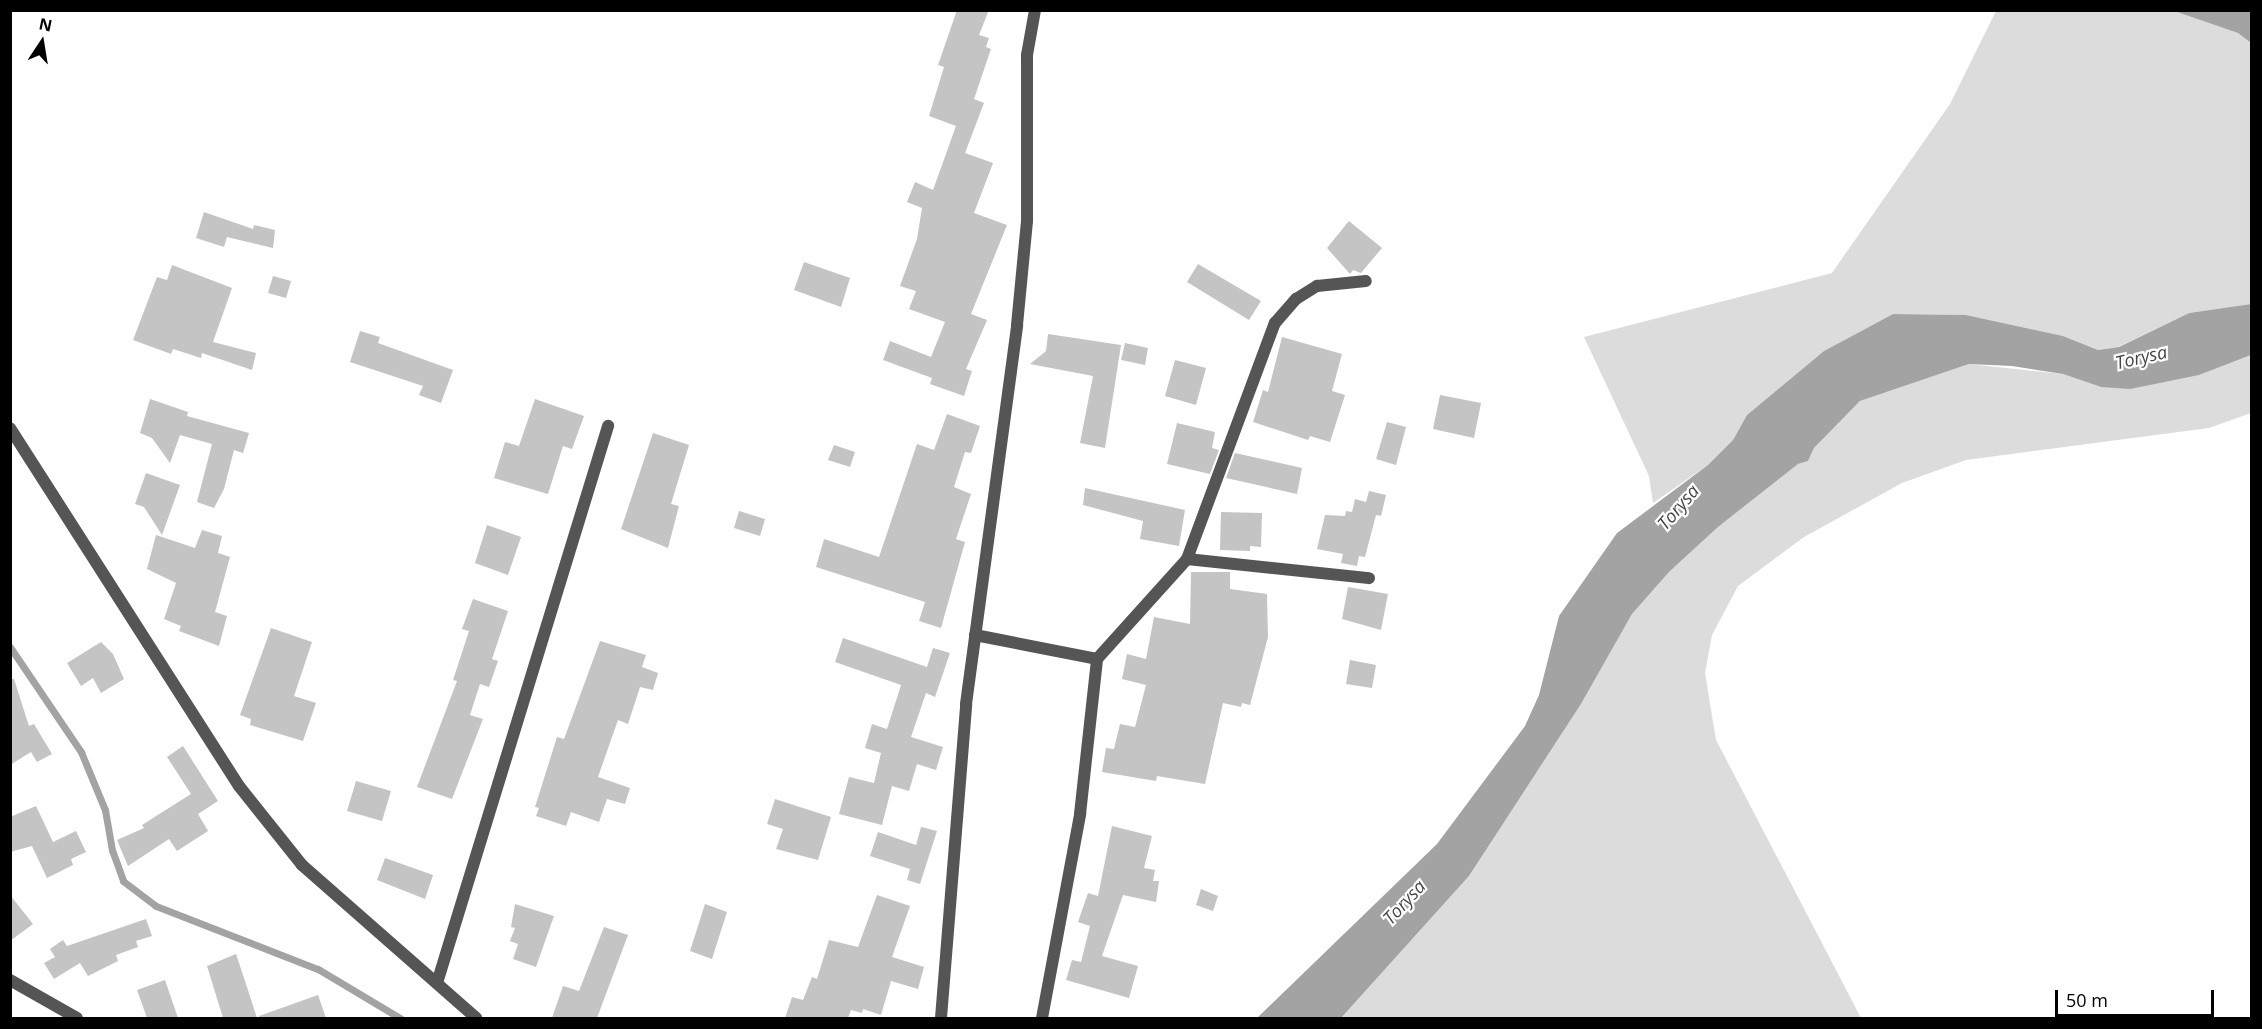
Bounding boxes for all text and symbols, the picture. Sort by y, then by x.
north arrow [12,12,72,72]
text: N [37,12,54,37]
water label: Torysa [2113,341,2169,373]
water label: Torysa [1653,480,1703,534]
water label: Torysa [1378,875,1430,929]
scale bar [2058,978,2217,1016]
text: 50 m [2066,988,2108,1012]

